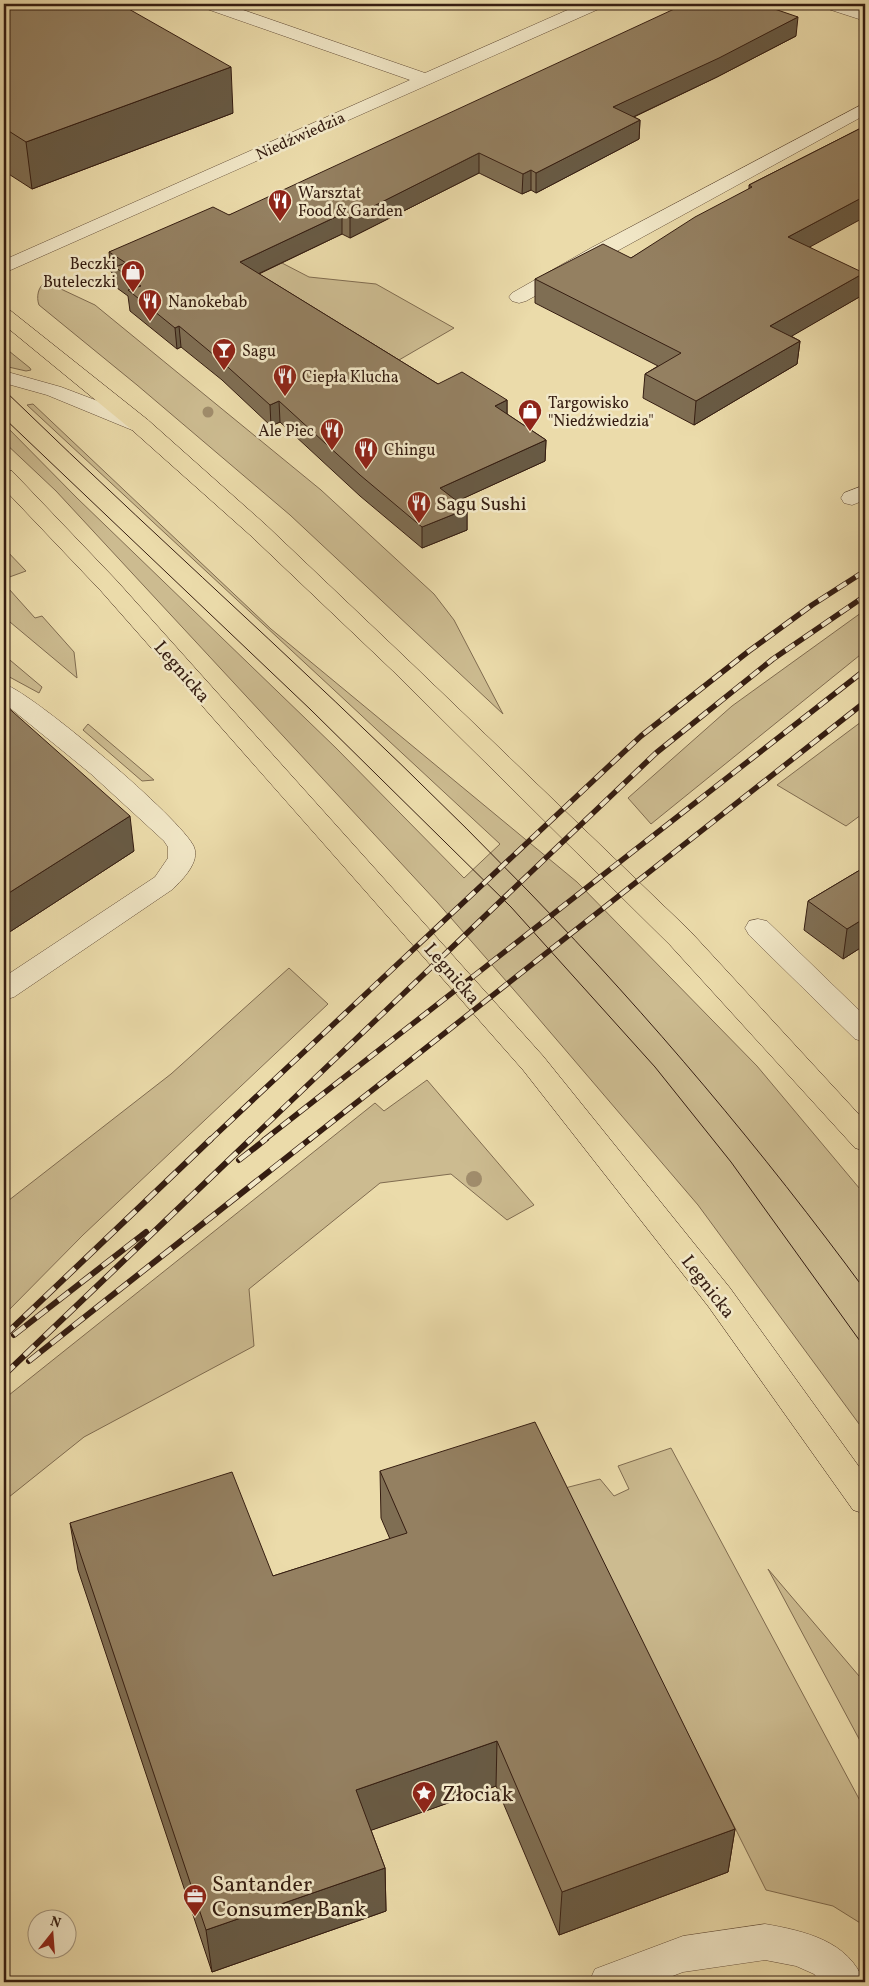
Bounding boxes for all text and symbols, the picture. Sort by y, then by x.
street label: Niedźwiedzia [253,107,349,166]
place label: Warsztat Food & Garden [298,183,403,223]
restaurant icon: Warsztat Food & Garden [267,188,293,222]
place label: Beczki Buteleczki [43,254,116,294]
shop icon: Beczki Buteleczki [120,259,146,293]
restaurant icon: Nanokebab [137,288,163,322]
place label: Nanokebab [168,292,248,314]
bar icon: Sagu [211,337,237,371]
place label: Sagu [242,341,276,363]
restaurant icon: Ciepła Klucha [272,363,298,397]
place label: Ciepła Klucha [302,367,399,389]
place label: Targowisko "Niedźwiedzia" [548,393,654,433]
shop icon: Targowisko "Niedźwiedzia" [517,398,543,432]
restaurant icon: Ale Piec [319,417,345,451]
place label: Ale Piec [258,421,314,443]
restaurant icon: Chingu [353,436,379,470]
place label: Chingu [384,440,436,462]
restaurant icon: Sagu Sushi [406,490,432,524]
place label: Sagu Sushi [436,492,527,518]
street label: Legnicka [147,636,216,709]
street label: Legnicka [417,938,486,1011]
street label: Legnicka [674,1250,741,1324]
place icon: Złociak [411,1780,437,1814]
place label: Złociak [442,1780,514,1811]
place label: Santander Consumer Bank [212,1870,366,1926]
office icon: Santander Consumer Bank [182,1883,208,1917]
north arrow [28,1908,78,1958]
text: N [48,1912,63,1934]

